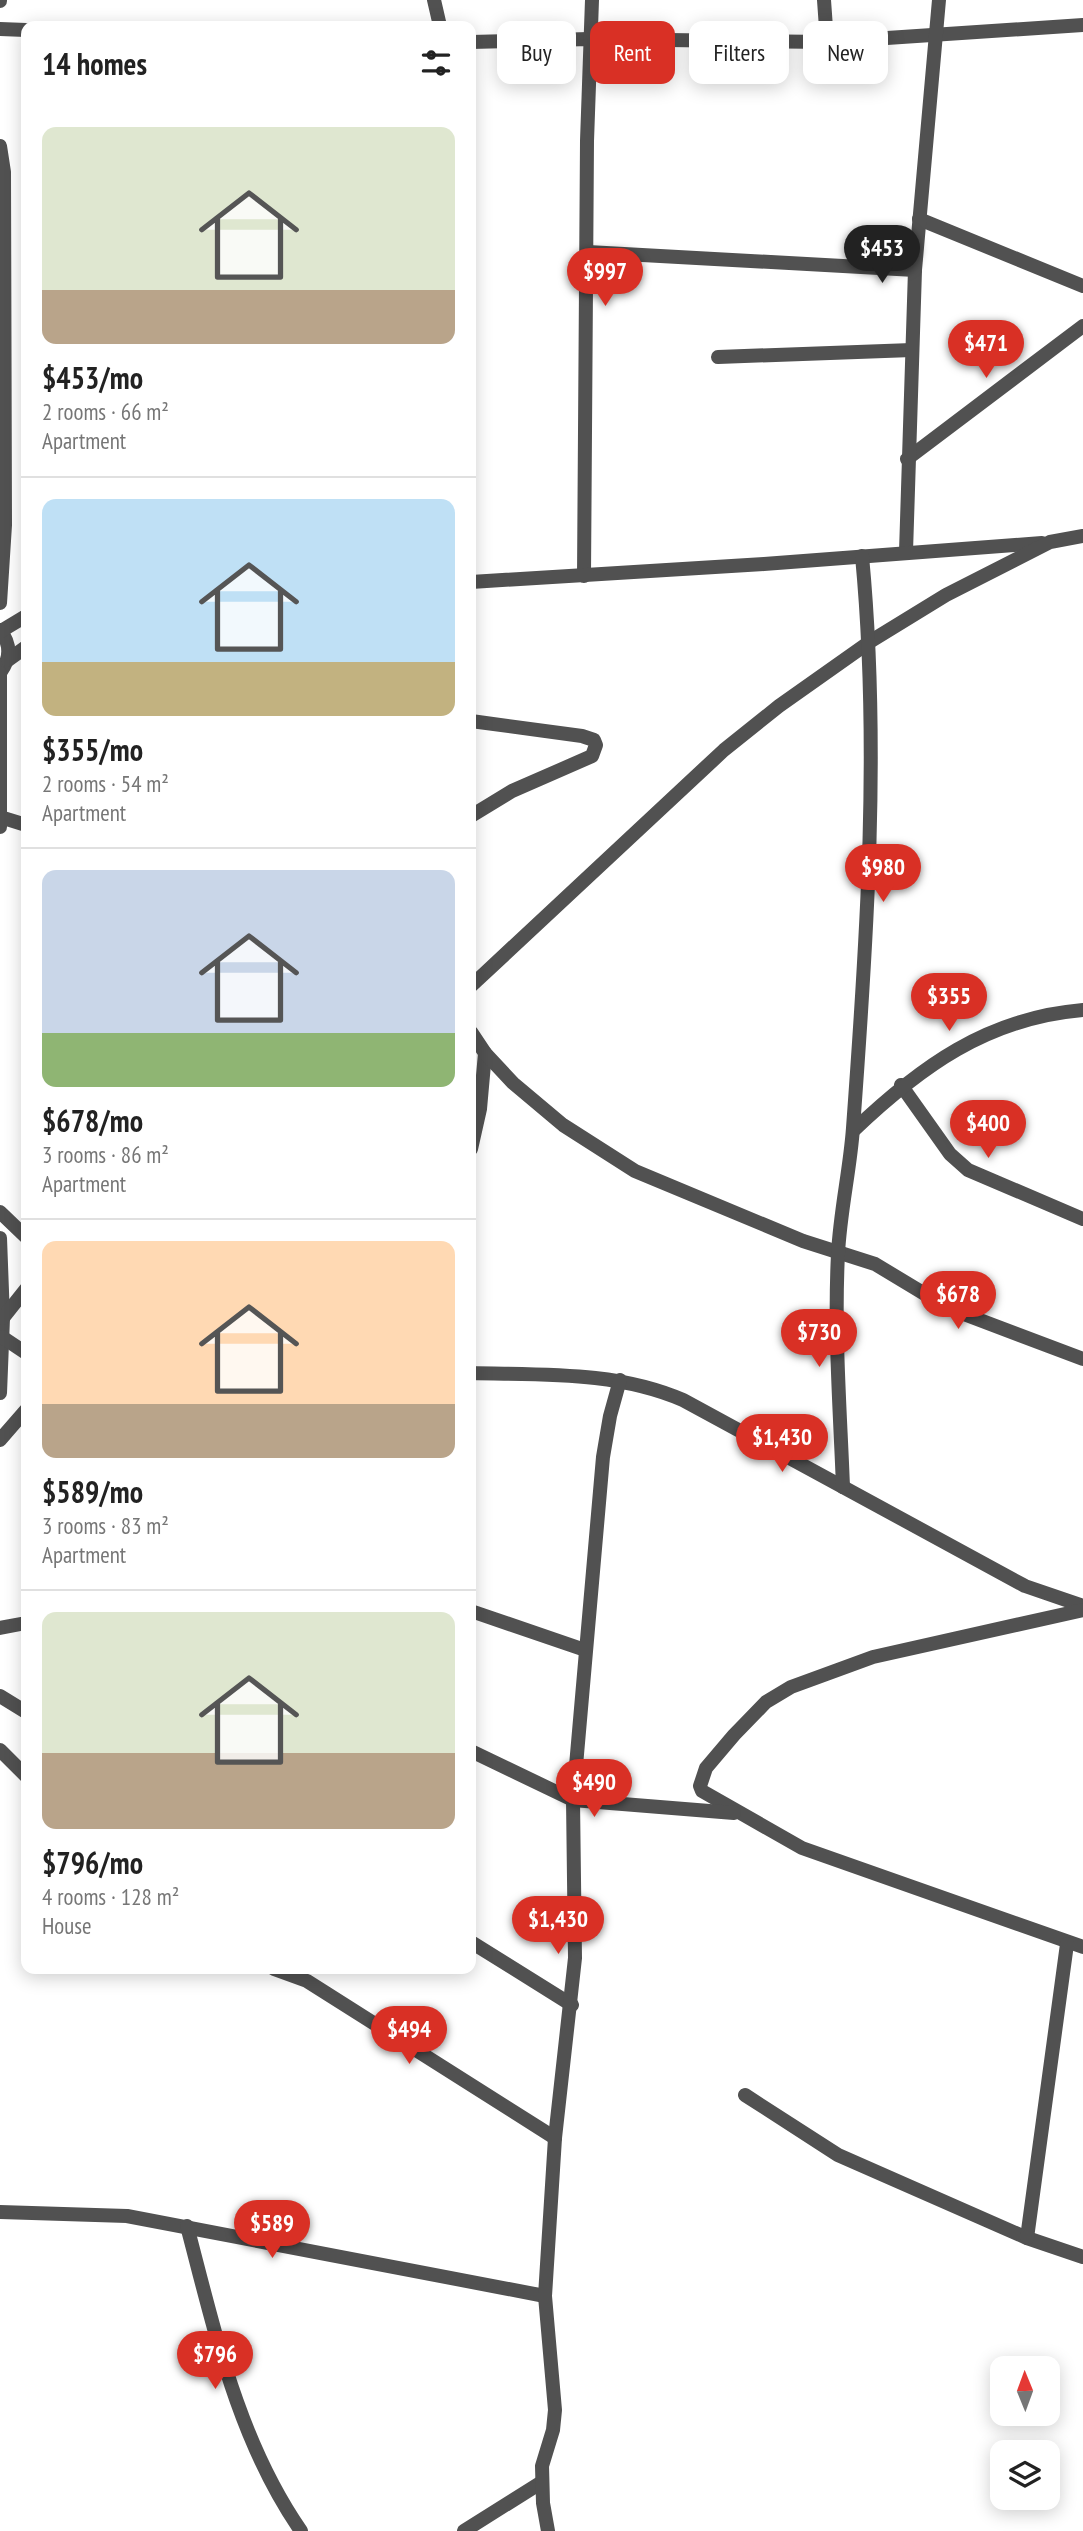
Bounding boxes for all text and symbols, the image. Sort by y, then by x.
chip: Buy [497,21,576,84]
chip: Rent [590,21,675,84]
chip: Filters [689,21,789,84]
chip: New [803,21,888,84]
text: 14 homes [42,44,147,83]
icon: filters [417,44,455,82]
icon: home [186,172,312,298]
pin: $453 [841,226,923,285]
text: $453 [860,233,904,262]
pin: $997 [564,248,646,308]
text: $997 [583,256,627,285]
pin: $471 [945,320,1027,380]
text: $471 [964,328,1008,357]
text: $453/mo [42,358,143,397]
text: 2 rooms · 66 m² [42,397,169,426]
text: Apartment [42,426,126,455]
icon: home [186,544,312,670]
text: $355/mo [42,730,143,769]
text: 2 rooms · 54 m² [42,769,169,798]
text: Apartment [42,798,126,827]
pin: $980 [842,844,924,904]
text: $980 [861,852,905,881]
icon: home [186,915,312,1041]
pin: $355 [908,974,990,1033]
text: $355 [927,981,971,1010]
pin: $400 [947,1100,1029,1160]
text: $678/mo [42,1101,143,1140]
text: $400 [966,1108,1010,1137]
text: 3 rooms · 86 m² [42,1140,169,1169]
text: Apartment [42,1169,126,1198]
pin: $678 [917,1272,999,1331]
text: $678 [936,1279,980,1308]
icon: home [186,1286,312,1412]
pin: $730 [778,1310,860,1369]
text: $730 [797,1317,841,1346]
pin: $1,430 [725,1414,839,1474]
text: $1,430 [752,1422,812,1451]
text: $589/mo [42,1472,143,1511]
text: 3 rooms · 83 m² [42,1511,169,1540]
text: Apartment [42,1540,126,1569]
icon: home [186,1657,312,1783]
pin: $490 [553,1759,635,1819]
text: $490 [572,1767,616,1796]
text: $796/mo [42,1843,143,1882]
text: 4 rooms · 128 m² [42,1882,179,1911]
pin: $1,430 [501,1896,615,1956]
text: $1,430 [528,1904,588,1933]
text: House [42,1911,92,1940]
pin: $494 [368,2007,450,2066]
text: $494 [387,2014,431,2043]
pin: $589 [231,2200,313,2260]
text: $589 [250,2208,294,2237]
pin: $796 [174,2332,256,2391]
text: $796 [193,2339,237,2368]
north arrow [990,2356,1060,2426]
map controls [990,2356,1060,2510]
button: layers [990,2440,1060,2510]

